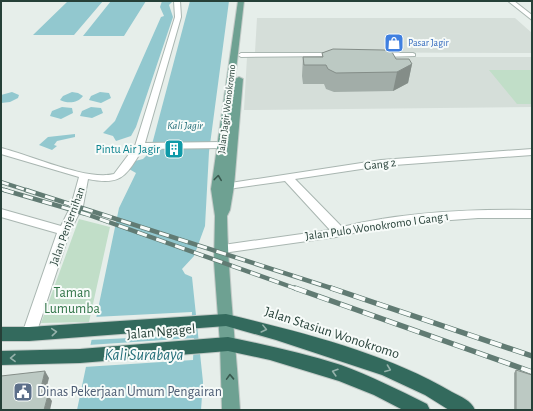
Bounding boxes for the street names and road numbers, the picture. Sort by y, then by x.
street label: Jalan Jagir Wonokromo [217,64,237,154]
street label: Gang 2 [363,156,397,172]
street label: Jalan Penjernihan [47,185,88,267]
street label: Jalan Pulo Wonokromo I Gang 1 [304,210,450,242]
street label: Jalan Stasiun Wonokromo [263,305,401,361]
street label: Jalan Ngagel [126,322,196,342]

